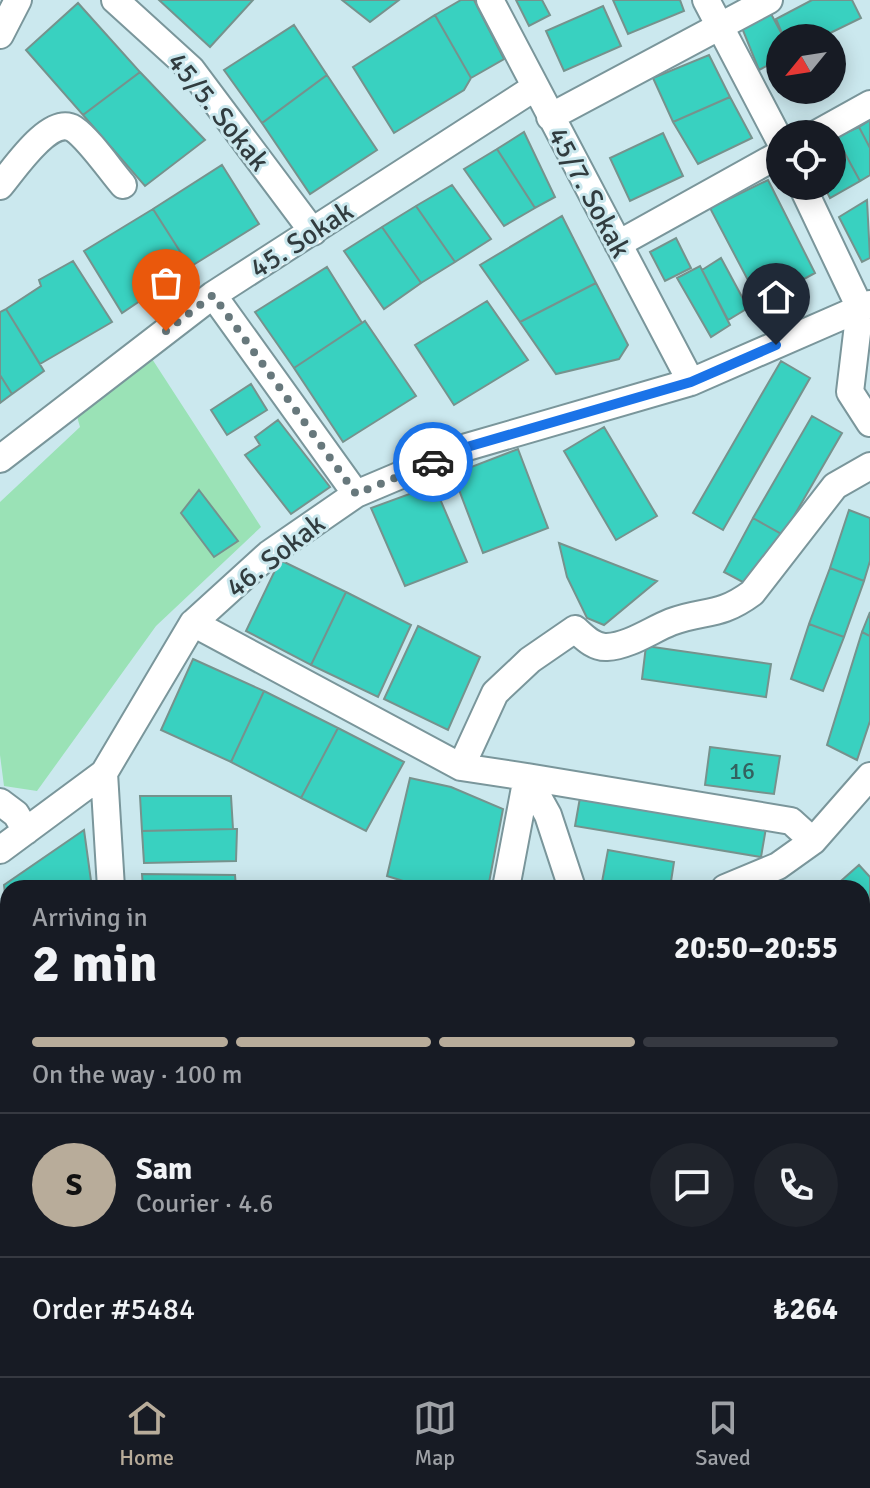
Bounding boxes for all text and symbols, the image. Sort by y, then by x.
north arrow [766,24,846,104]
map controls [766,24,846,200]
street label: 45/5. Sokak [160,45,276,178]
button: locate [766,120,846,200]
street label: 45/7. Sokak [541,121,638,264]
street label: 45. Sokak [244,194,360,286]
pin [132,249,200,331]
icon: bag [144,261,188,305]
pin [742,263,810,345]
icon: home [754,275,798,319]
courier [393,422,473,502]
icon: car [411,440,455,484]
street label: 46. Sokak [219,507,332,605]
house number: 16 [729,756,755,786]
text: Arriving in [32,902,148,934]
text: 20:50–20:55 [674,930,838,967]
text: 2 min [32,932,158,996]
text: On the way · 100 m [32,1059,242,1091]
button: chat [650,1143,734,1227]
button: phone [754,1143,838,1227]
text: Sam [136,1151,192,1188]
text: S [66,1167,82,1204]
text: Courier · 4.6 [136,1188,273,1220]
text: Order #5484 [32,1291,195,1328]
text: ₺264 [773,1291,838,1328]
tab: Home [119,1396,174,1471]
tab: Map [413,1396,457,1471]
tab: Saved [695,1396,751,1471]

